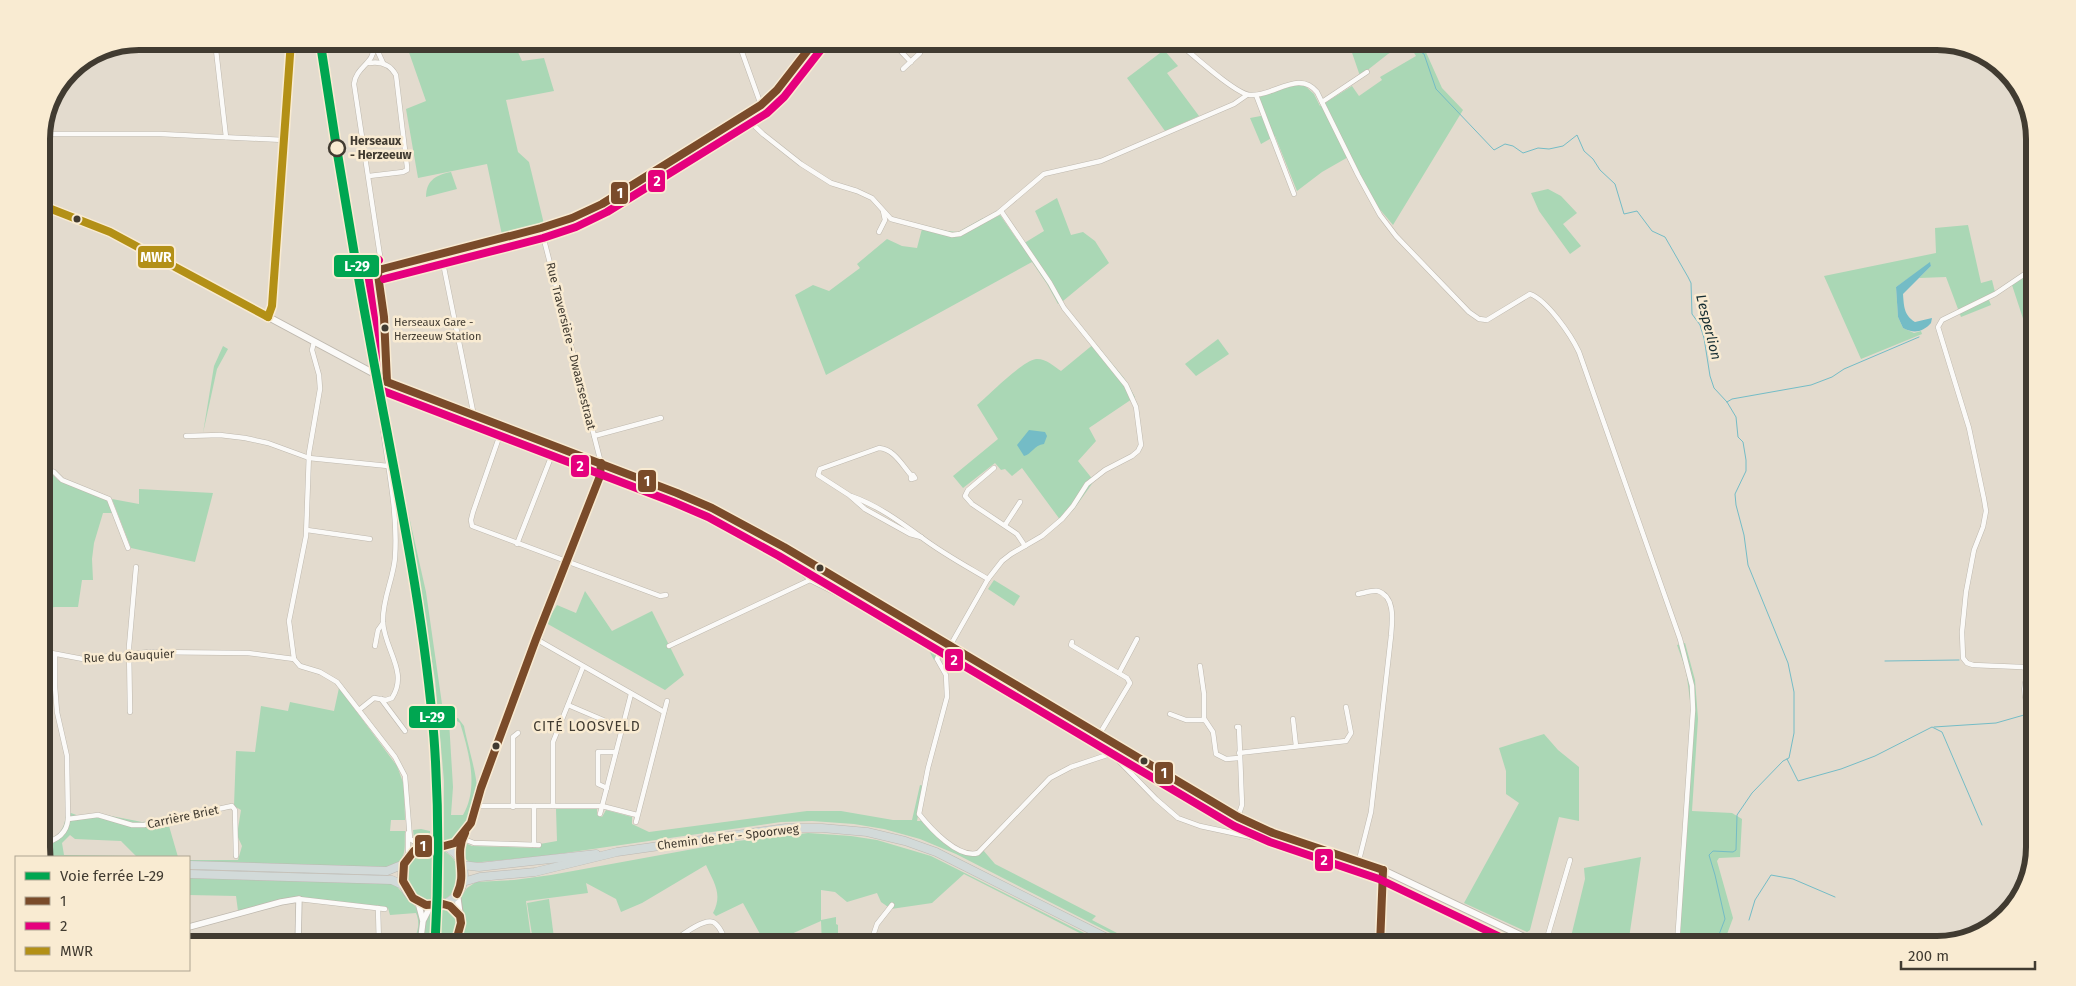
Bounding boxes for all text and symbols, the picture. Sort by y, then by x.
place label: Herseaux - Herzeeuw [350,134,412,162]
marker: Herseaux - Herzeeuw [328,139,346,157]
line badge: 2 [647,169,666,193]
text: 2 [653,173,661,190]
line badge: 1 [610,181,629,205]
text: 1 [617,185,623,202]
unlabelled marker [72,214,82,224]
line badge: MWR [137,245,175,269]
text: MWR [140,249,172,266]
line badge: L-29 [333,254,380,278]
text: L-29 [344,258,370,275]
street label: Rue Traversière - Dwaarsestraat [543,261,599,432]
water label: L'esperlion [1692,293,1725,362]
place label: Herseaux Gare - Herzeeuw Station [394,316,481,343]
marker: Herseaux Gare - Herzeeuw Station [380,323,390,333]
line badge: 2 [570,454,590,478]
text: 2 [576,458,584,475]
line badge: 1 [637,469,657,493]
text: 1 [644,473,650,490]
unlabelled marker [815,563,825,573]
street label: Rue du Gauquier [83,647,175,665]
line badge: 2 [944,648,964,672]
text: 2 [950,652,958,669]
line badge: L-29 [408,705,456,729]
text: L-29 [419,709,445,726]
district label: CITÉ LOOSVELD [533,717,641,735]
unlabelled marker [491,741,501,751]
unlabelled marker [1139,756,1149,766]
line badge: 1 [1154,761,1174,785]
text: 1 [1161,765,1167,782]
street label: Carrière Briet [146,802,221,831]
street label: Chemin de Fer - Spoorweg [656,821,800,853]
line badge: 1 [414,834,433,858]
text: 1 [420,838,426,855]
line badge: 2 [1314,848,1334,872]
text: 2 [1320,852,1328,869]
legend [15,856,190,971]
text: Voie ferrée L-29 [60,867,164,885]
text: 1 [60,892,67,910]
text: 2 [60,917,67,935]
scale bar [1901,938,2035,970]
text: MWR [60,942,93,960]
text: 200 m [1908,947,1949,965]

